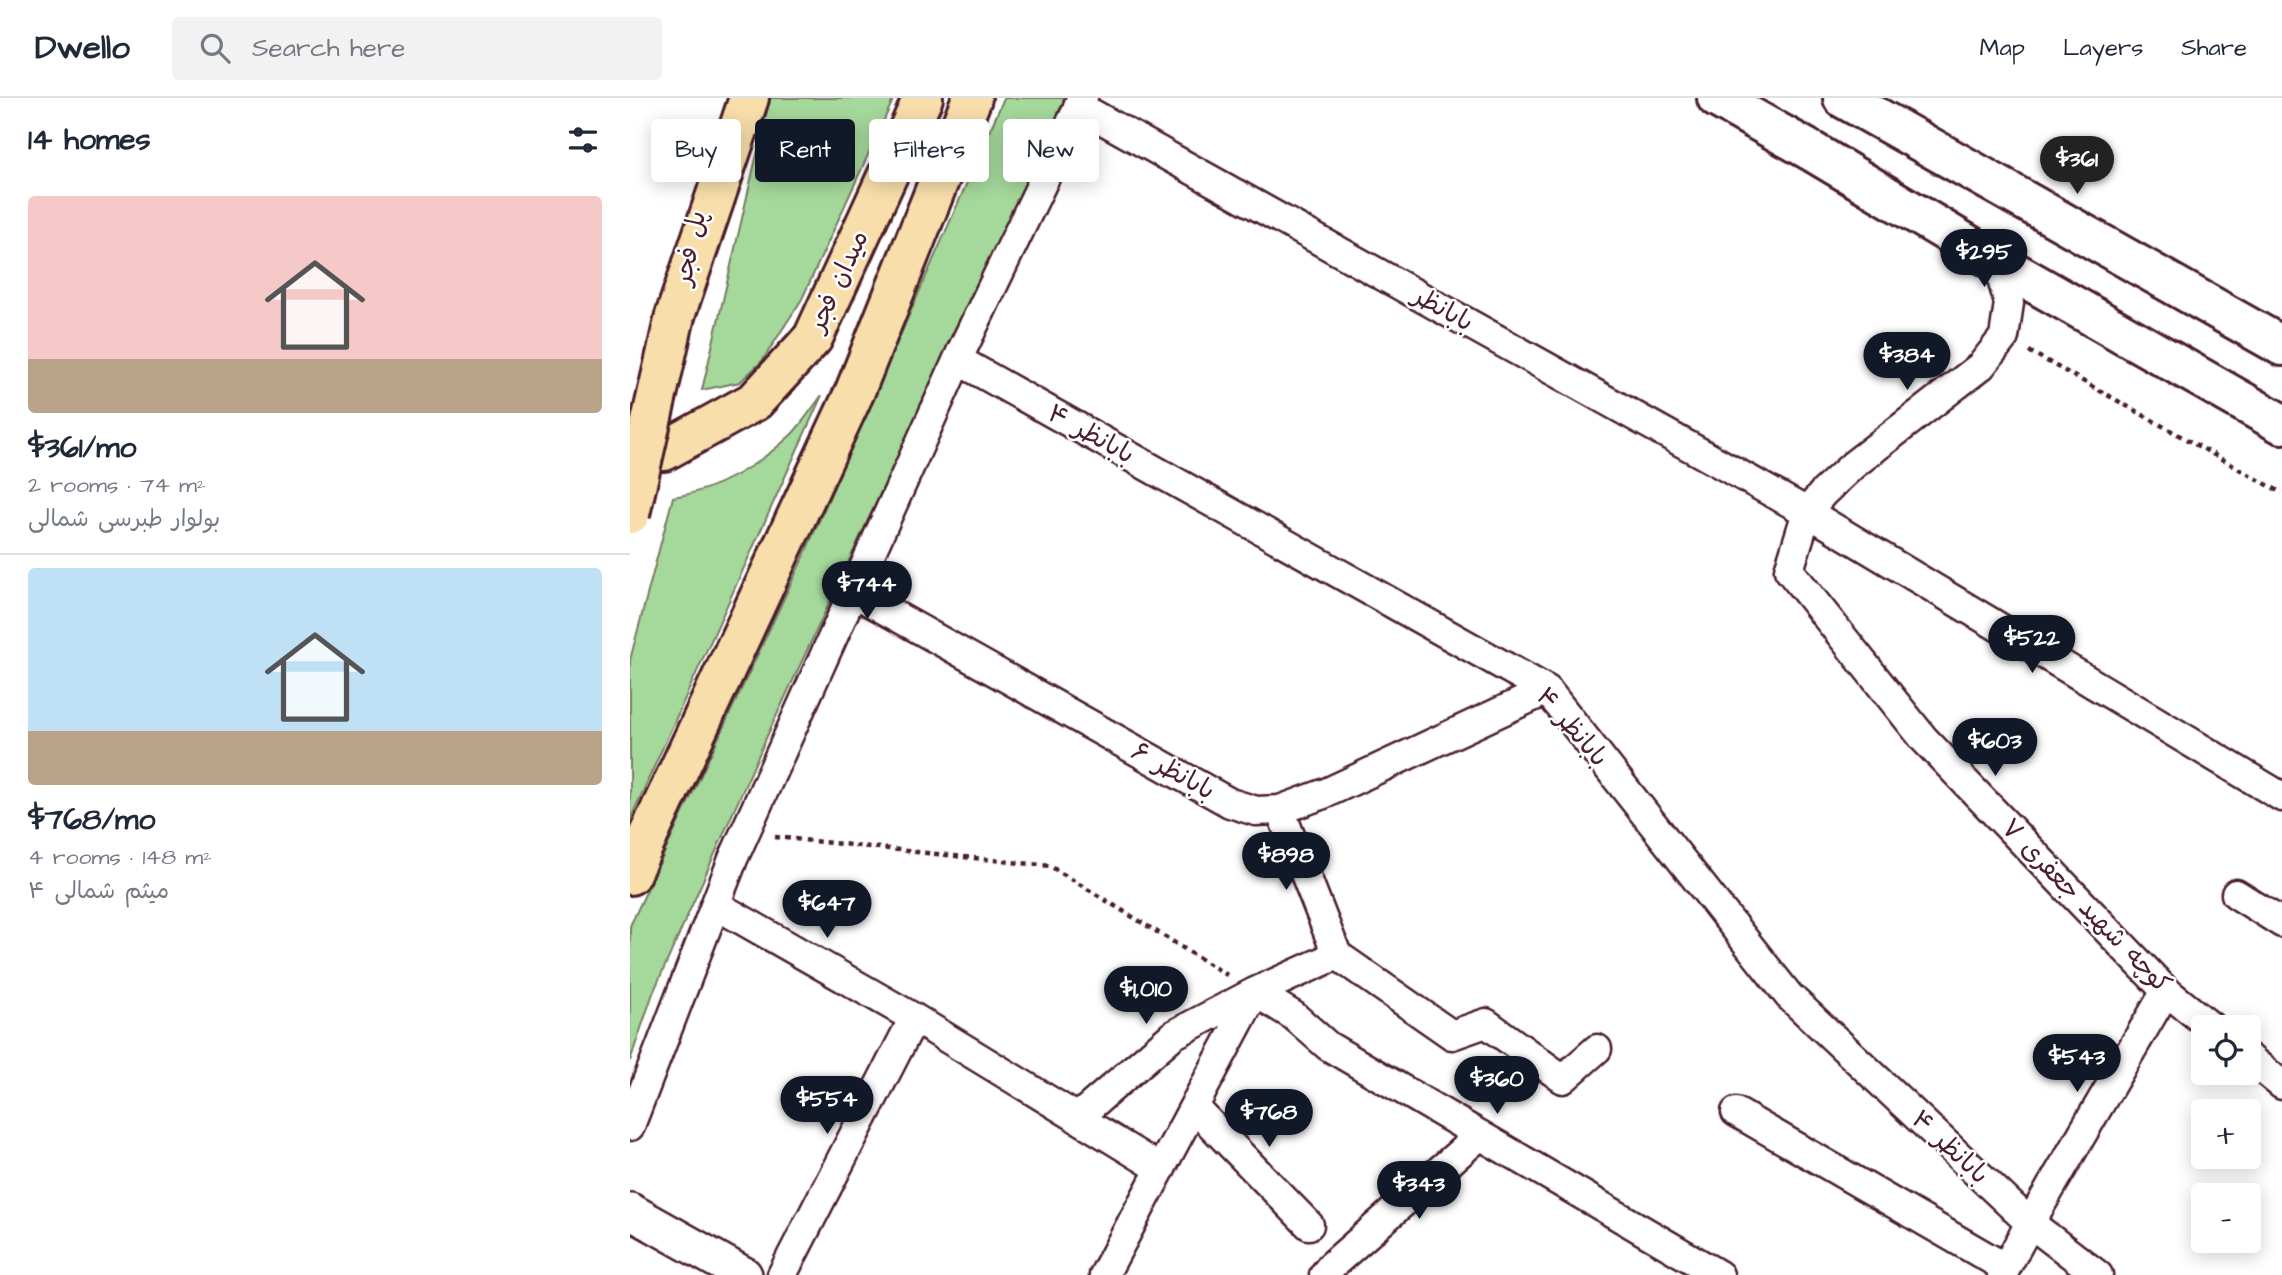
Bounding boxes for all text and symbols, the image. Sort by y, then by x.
search box [172,17,662,80]
text: Dwello [35,25,130,71]
icon: search [196,29,234,67]
text: Search here [252,30,405,66]
text: Map [1980,31,2025,65]
text: Layers [2063,31,2143,65]
text: Share [2181,31,2247,65]
text: 14 homes [28,119,151,161]
chip: Buy [651,119,741,182]
chip: Rent [755,119,855,182]
chip: Filters [869,119,989,182]
chip: New [1003,119,1099,182]
icon: filters [564,121,602,159]
pin: $361 [2036,136,2118,196]
text: $361 [2056,143,2098,175]
street label: پل فجر [664,207,715,291]
street label: میدان فجر [798,224,877,340]
pin: $295 [1943,230,2025,289]
text: $295 [1956,236,2012,268]
icon: home [252,242,378,368]
street label: بابانظر [1404,277,1480,340]
pin: $384 [1866,332,1948,392]
text: $384 [1879,339,1935,371]
street label: بابانظر ۴ [1041,395,1141,473]
text: $361/mo [28,427,137,469]
text: 2 rooms · 74 m² [28,469,206,501]
text: بولوار طبرسی شمالی [28,503,220,535]
pin: $744 [826,561,908,621]
text: $744 [838,568,896,600]
icon: home [252,614,378,740]
pin: $522 [1991,616,2073,675]
text: $522 [2004,622,2060,654]
street label: بابانظر ۴ [1527,680,1617,774]
pin: $603 [1954,718,2036,778]
text: $603 [1968,725,2022,757]
street label: بابانظر ۶ [1125,733,1221,809]
text: $768/mo [28,799,155,841]
street label: کوچه شهید جعفری ۷ [1993,810,2179,1002]
pin: $898 [1245,832,1327,892]
text: $898 [1258,839,1314,871]
text: 4 rooms · 148 m² [28,841,212,873]
text: میثم شمالی ۴ [28,875,169,907]
pin: $647 [786,880,868,940]
text: $647 [798,887,856,919]
pin: $1,010 [1089,967,1203,1026]
text: $1,010 [1120,973,1172,1005]
map controls [2191,1015,2261,1253]
button: locate [2191,1015,2261,1085]
pin: $543 [2036,1034,2118,1094]
text: $543 [2049,1041,2105,1073]
pin: $360 [1456,1056,1538,1116]
text: $360 [1470,1063,1524,1095]
pin: $554 [786,1076,868,1136]
text: $554 [796,1083,858,1115]
pin: $768 [1228,1090,1310,1149]
text: $768 [1241,1096,1297,1128]
button: + [2191,1099,2261,1169]
street label: بابانظر ۴ [1903,1102,1997,1192]
pin: $343 [1378,1162,1460,1221]
text: $343 [1393,1168,1445,1200]
button: − [2191,1183,2261,1253]

